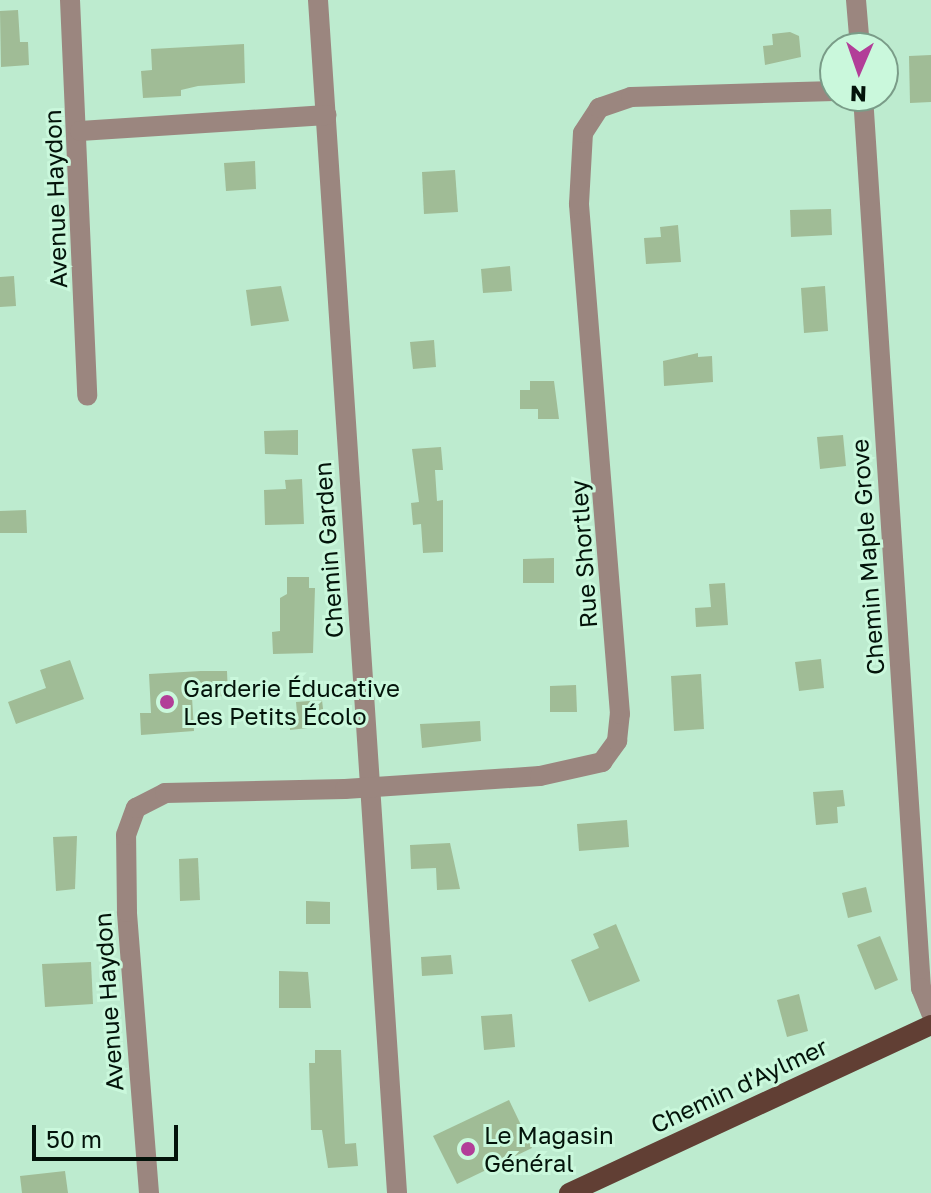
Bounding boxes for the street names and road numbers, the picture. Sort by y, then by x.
street label: Avenue Haydon [37,109,73,289]
street label: Chemin Maple Grove [844,438,890,676]
street label: Chemin Garden [307,461,349,639]
street label: Rue Shortley [563,479,603,629]
street label: Avenue Haydon [87,912,129,1092]
street label: Chemin d'Aylmer [646,1031,832,1139]

